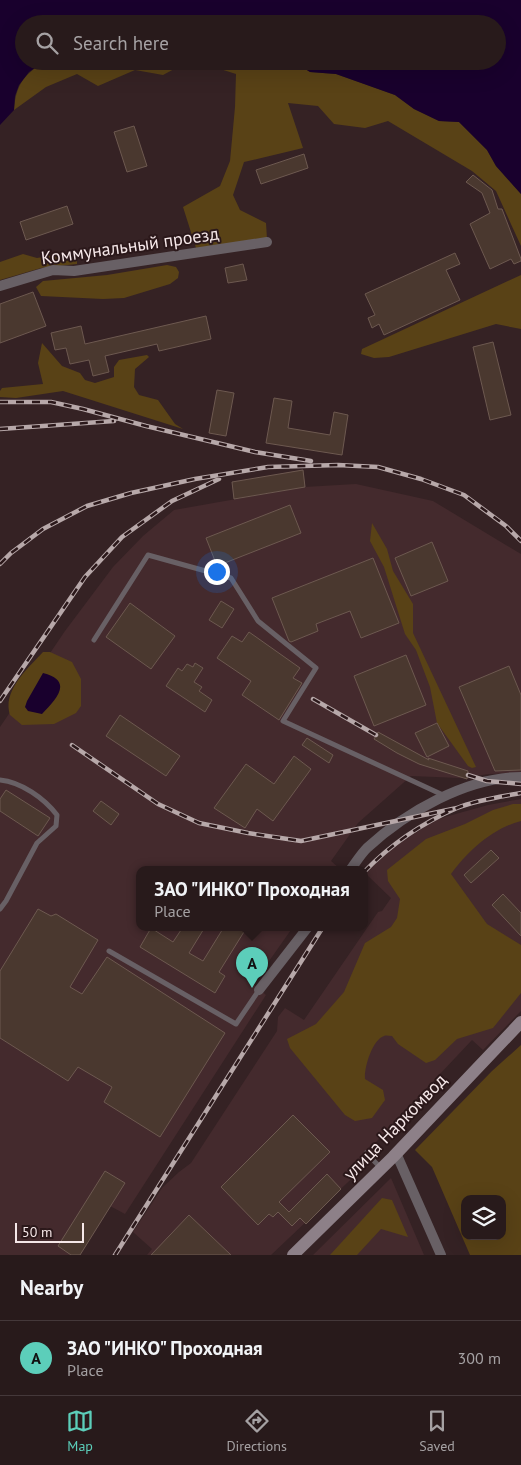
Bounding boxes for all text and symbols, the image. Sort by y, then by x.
search box [15,15,506,70]
icon: search [33,29,61,57]
text: Search here [73,31,169,55]
street label: Коммунальный проезд [40,222,221,269]
your location [204,559,230,585]
popup [136,866,368,931]
text: ЗАО "ИНКО" Проходная [154,877,350,901]
text: Place [154,901,191,921]
pin: A [236,947,268,988]
street label: улица Наркомвод [338,1068,451,1185]
map controls [461,1195,506,1240]
button: layers [461,1195,506,1240]
scale bar [15,1220,84,1243]
text: 50 m [22,1223,52,1241]
text: Nearby [20,1274,83,1301]
text: ЗАО "ИНКО" Проходная [67,1336,263,1360]
text: A [31,1348,41,1368]
text: 300 m [458,1348,501,1368]
text: Place [67,1360,104,1380]
tab: Map [66,1407,94,1455]
tab: Directions [226,1407,287,1455]
tab: Saved [419,1407,455,1455]

